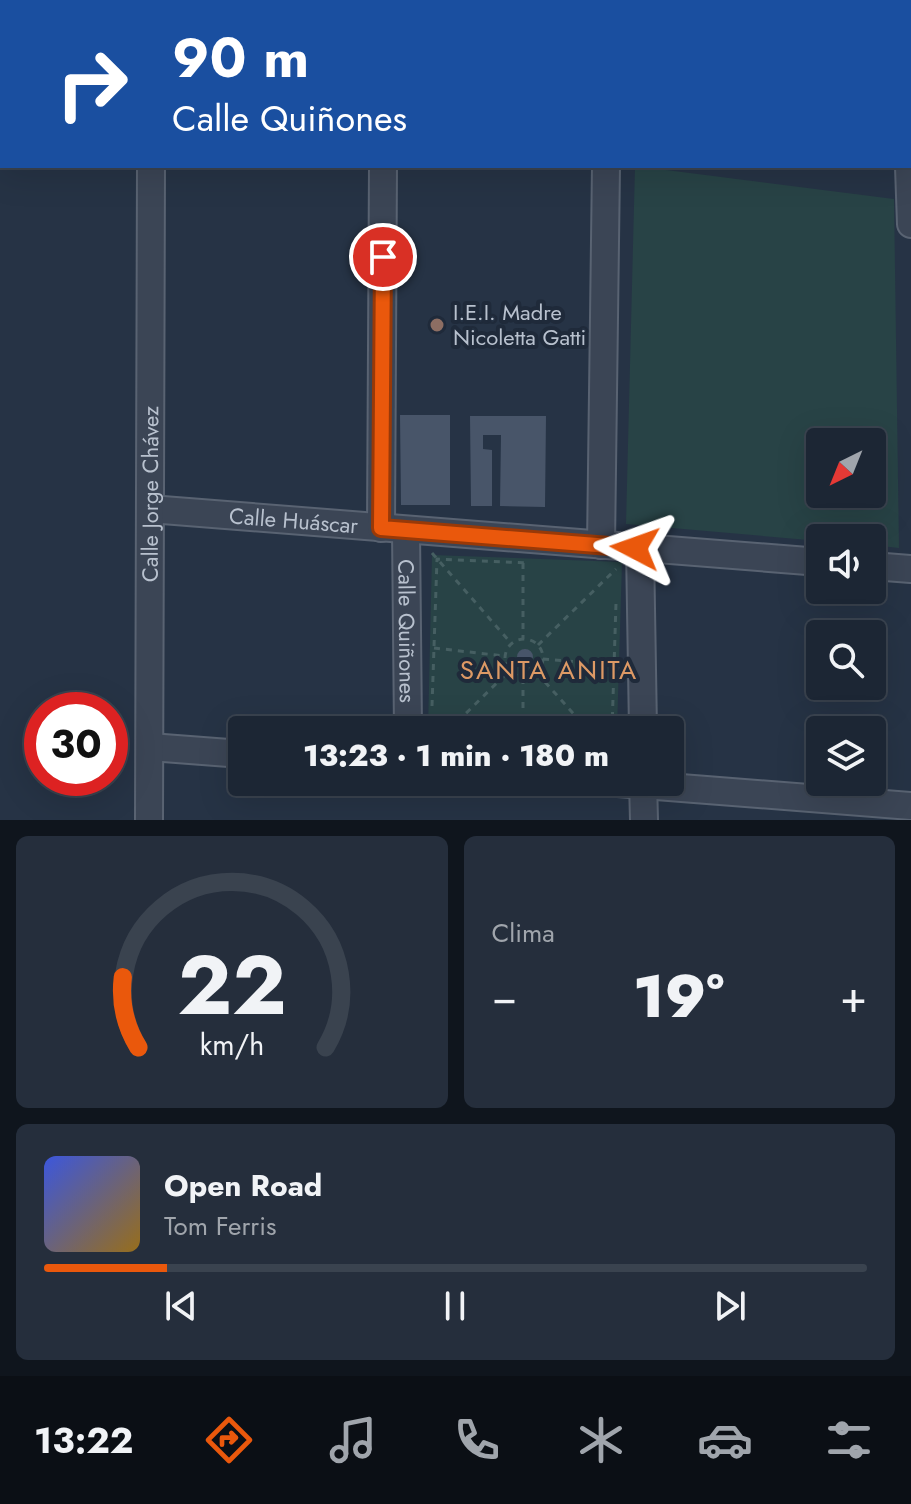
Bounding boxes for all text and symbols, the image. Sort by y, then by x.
text: 90 m [172,17,309,98]
icon: right [40,32,144,136]
text: Calle Quiñones [172,92,407,144]
pin [349,223,417,291]
icon: arrive [361,235,405,279]
place label: I.E.I. Madre Nicoletta Gatti [453,296,586,353]
marker: I.E.I. Madre Nicoletta Gatti [428,316,446,334]
street label: Calle Jorge Chávez [134,406,166,582]
north arrow [806,428,886,508]
map controls [806,428,886,796]
street label: Calle Huáscar [228,499,360,541]
position arrow [593,506,677,590]
button: sound [806,524,886,604]
street label: Calle Quiñones [390,559,424,703]
button: search [806,620,886,700]
district label: SANTA ANITA [460,651,638,689]
speed limit sign: 30 [24,692,128,796]
button: layers [806,716,886,796]
text: 13:23 · 1 min · 180 m [303,734,609,777]
text: Clima [492,914,555,952]
text: 22 [177,925,286,1045]
text: 19° [633,953,724,1040]
text: − [492,965,517,1029]
text: + [840,965,867,1029]
text: km/h [199,1024,264,1066]
text: Open Road [164,1164,322,1207]
text: Tom Ferris [164,1207,276,1245]
icon: previous [159,1284,203,1328]
icon: pause [433,1284,477,1328]
icon: next [708,1284,752,1328]
icon: directions [201,1412,257,1468]
icon: music [325,1412,381,1468]
icon: phone [449,1412,505,1468]
icon: climate [573,1412,629,1468]
icon: car [697,1412,753,1468]
icon: filters [821,1412,877,1468]
text: 13:22 [34,1414,133,1466]

